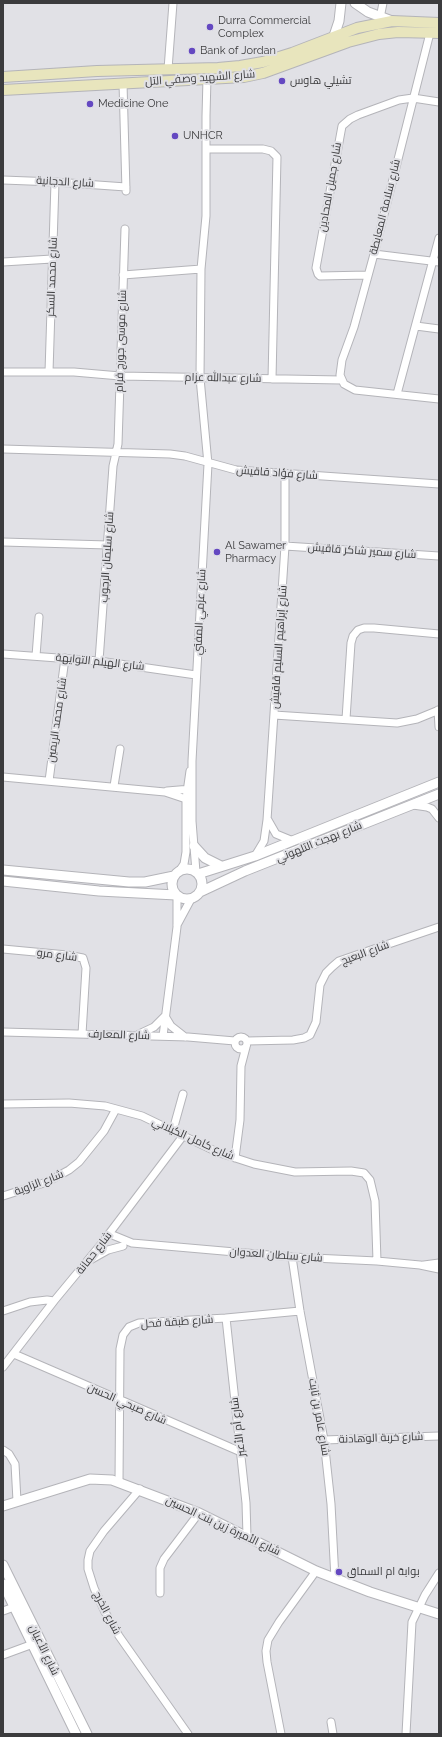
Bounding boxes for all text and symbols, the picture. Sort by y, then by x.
place label: Durra Commercial Complex [218,14,311,40]
marker: Durra Commercial Complex [205,22,215,32]
place label: Bank of Jordan [200,44,276,58]
marker: Bank of Jordan [187,46,197,56]
street label: شارع الشهيد وصفي التل [145,68,255,88]
place label: تشيلي هاوس [290,74,351,88]
marker: تشيلي هاوس [277,76,287,86]
place label: Medicine One [98,97,168,111]
marker: Medicine One [85,99,95,109]
place label: UNHCR [183,129,223,143]
marker: UNHCR [170,131,180,141]
street label: شارع جميل المحادين [316,141,344,233]
street label: شارع سلامة المعايطة [367,158,403,256]
street label: شارع الدجانية [36,174,94,190]
street label: شارع محمد السكر [44,237,60,317]
street label: شارع موسى جورج فرام [113,290,129,392]
street label: شارع عبدالله عزام [185,371,261,385]
street label: شارع فؤاد قاقيش [236,464,318,482]
street label: شارع سليمان الرجوب [97,511,117,603]
place label: Al Sawamer Pharmacy [225,539,286,565]
street label: شارع سمير شاكر قاقيش [307,541,417,561]
marker: Al Sawamer Pharmacy [212,547,222,557]
street label: شارع عزمي المفتي [191,569,209,655]
street label: شارع إبراهيم السليم قاقيش [268,585,290,709]
street label: شارع الهيلم التوايهة [55,651,145,673]
street label: شارع محمد الريمين [45,677,69,763]
street label: شارع بهجت التلهوني [274,819,364,865]
street label: شارع البعيج [339,938,391,968]
street label: شارع مرو [36,946,78,964]
street label: شارع المعارف [88,1027,150,1043]
street label: شارع كامل الكيلاني [150,1115,236,1163]
street label: شارع الزاوية [13,1168,65,1198]
street label: شارع حمانة [73,1229,115,1277]
street label: شارع سلطان العدوان [229,1245,323,1265]
street label: شارع طبقة فحل [140,1313,214,1331]
street label: شارع عامر بن ثابت [306,1377,332,1457]
street label: شارع صبحي الحسن [85,1381,169,1427]
street label: شارع أم الأعبر [228,1396,248,1458]
street label: شارع خربة الوهادنة [339,1430,423,1446]
street label: شارع الأميرة زين بنت الحسين [163,1494,283,1558]
place label: بوابة ام السماق [347,1565,420,1579]
marker: بوابة ام السماق [334,1567,344,1577]
street label: شارع الخرج [91,1589,123,1637]
street label: شارع الأعيان [26,1623,62,1677]

